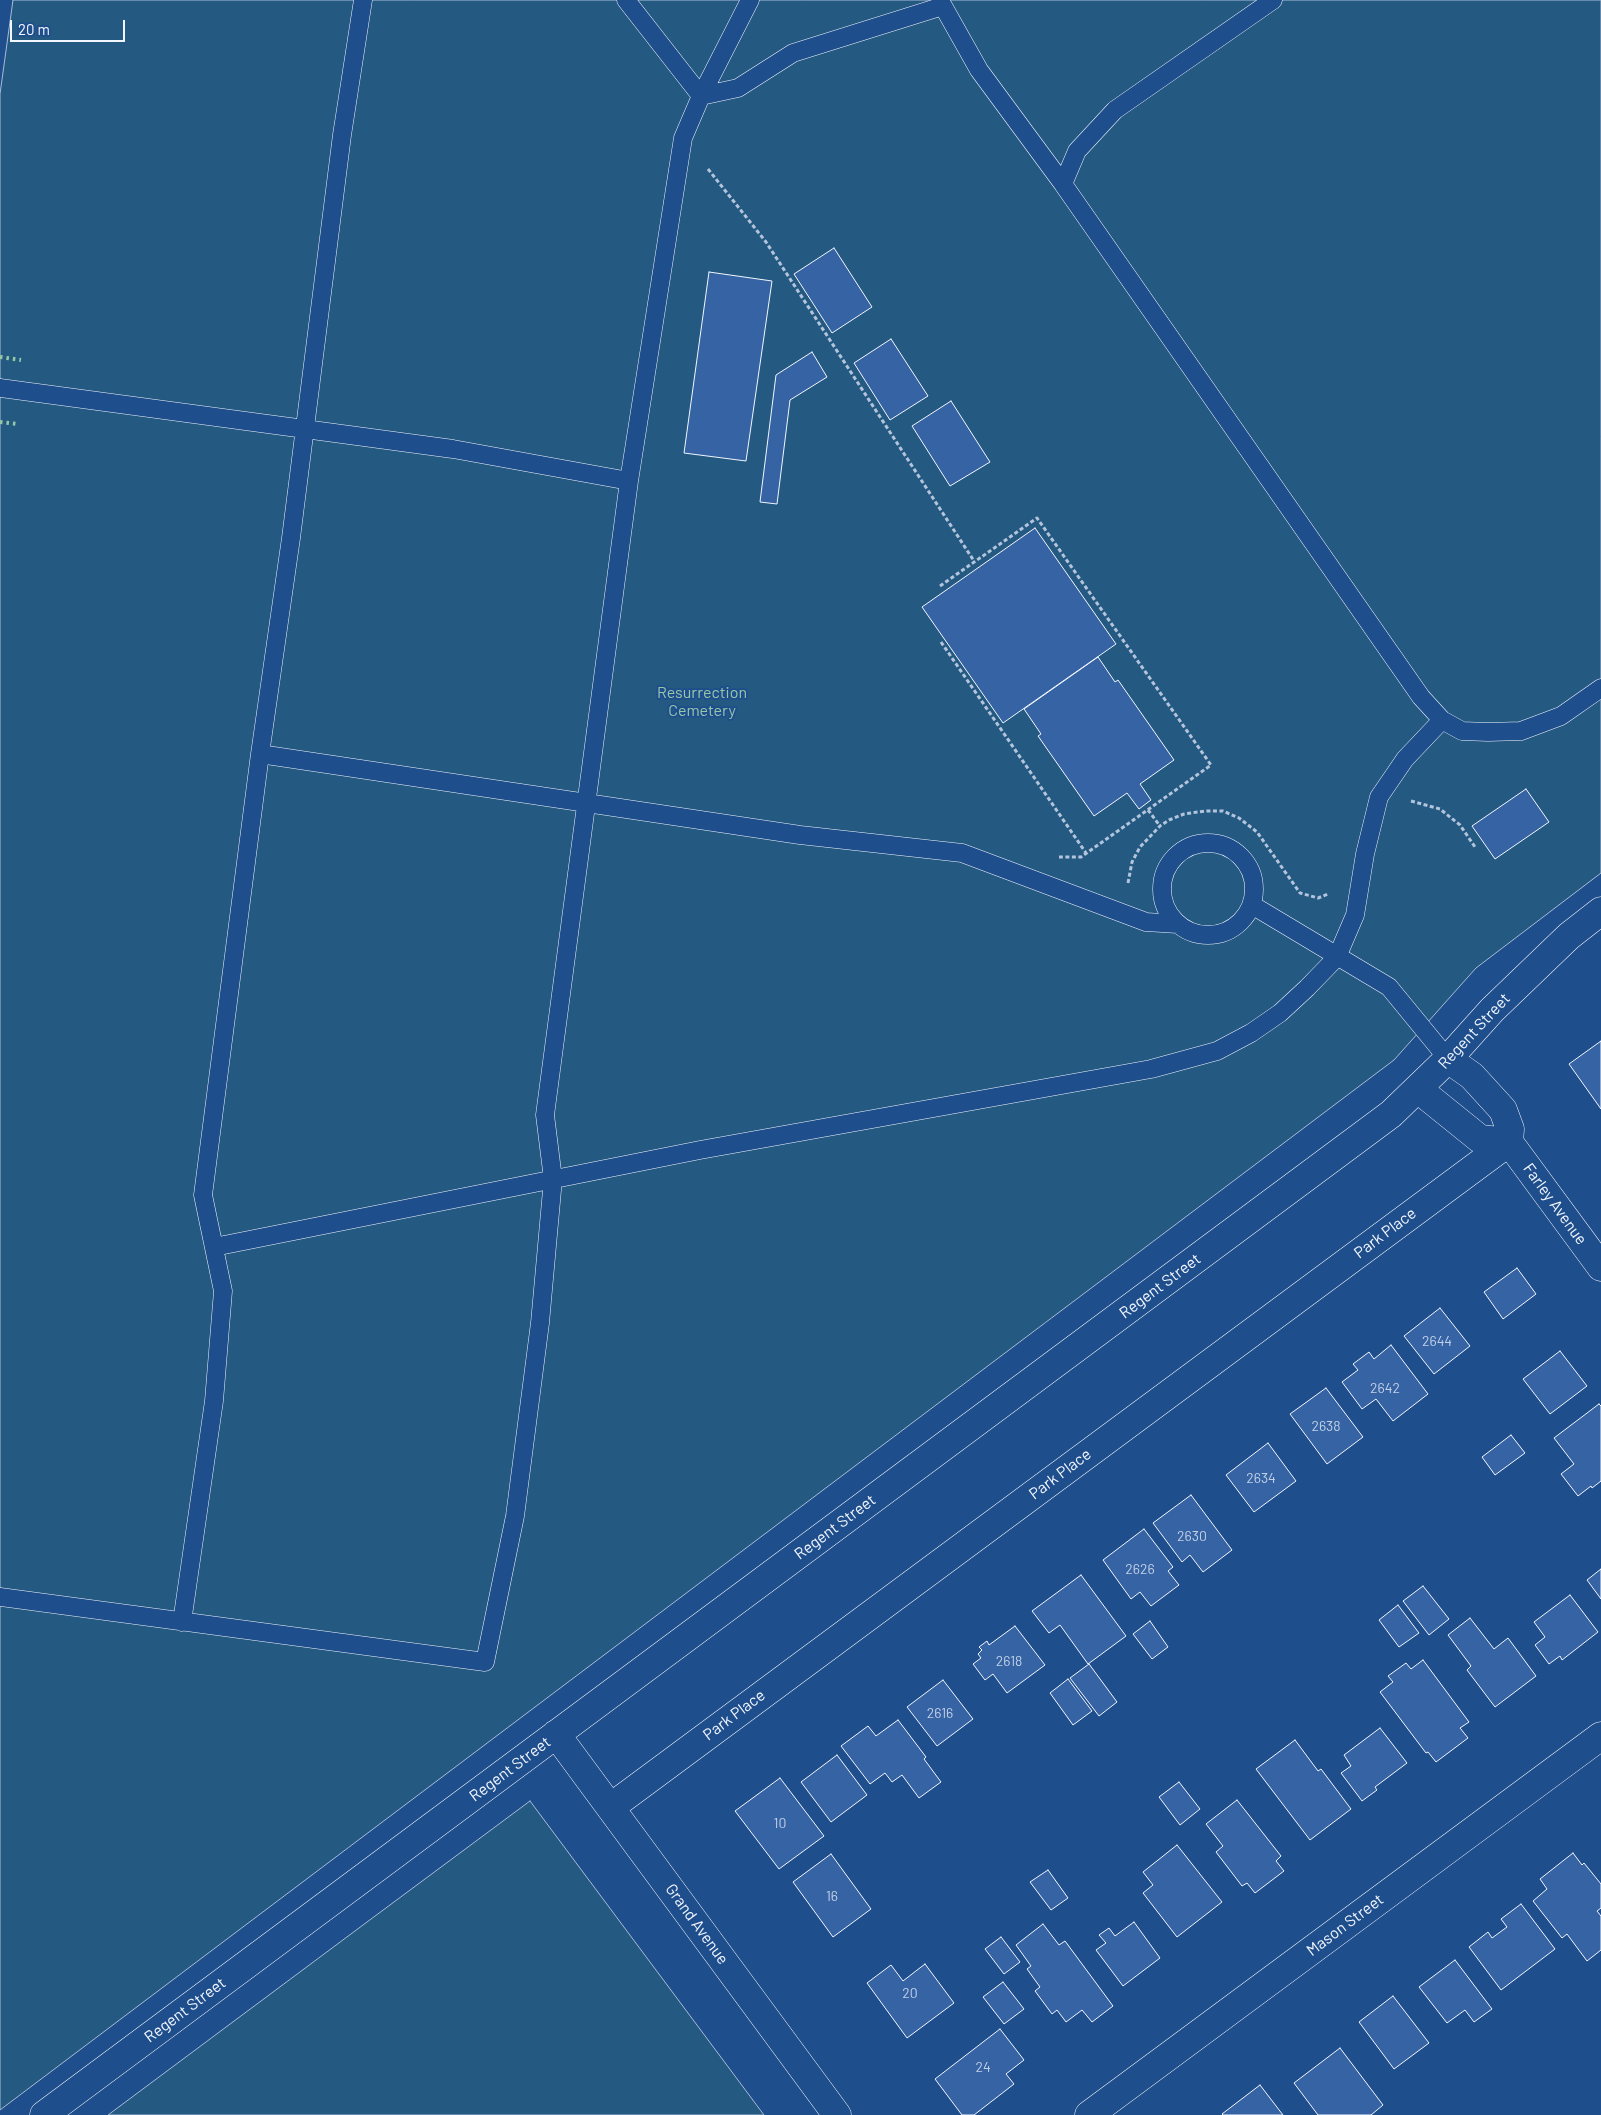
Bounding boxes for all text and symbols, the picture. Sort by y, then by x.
scale bar [12,10,128,42]
text: 20 m [18,20,50,38]
park label: Resurrection Cemetery [657,683,747,721]
street label: Regent Street [1434,989,1514,1073]
street label: Farley Avenue [1519,1160,1591,1248]
street label: Park Place [1350,1203,1420,1263]
street label: Regent Street [1116,1249,1204,1323]
house number: 2644 [1422,1333,1452,1349]
house number: 2642 [1370,1380,1400,1396]
house number: 2638 [1311,1418,1341,1434]
street label: Park Place [1025,1444,1095,1504]
house number: 2634 [1246,1470,1276,1486]
street label: Regent Street [791,1490,879,1564]
house number: 2630 [1177,1528,1207,1544]
house number: 2626 [1125,1561,1155,1577]
house number: 2618 [996,1653,1022,1669]
street label: Park Place [699,1685,769,1745]
house number: 2616 [927,1705,953,1721]
street label: Regent Street [466,1732,554,1806]
house number: 10 [774,1815,786,1831]
street label: Grand Avenue [661,1880,733,1968]
house number: 16 [826,1888,838,1904]
street label: Mason Street [1303,1890,1387,1960]
street label: Regent Street [141,1973,229,2047]
house number: 20 [902,1985,918,2001]
house number: 24 [975,2059,991,2075]

